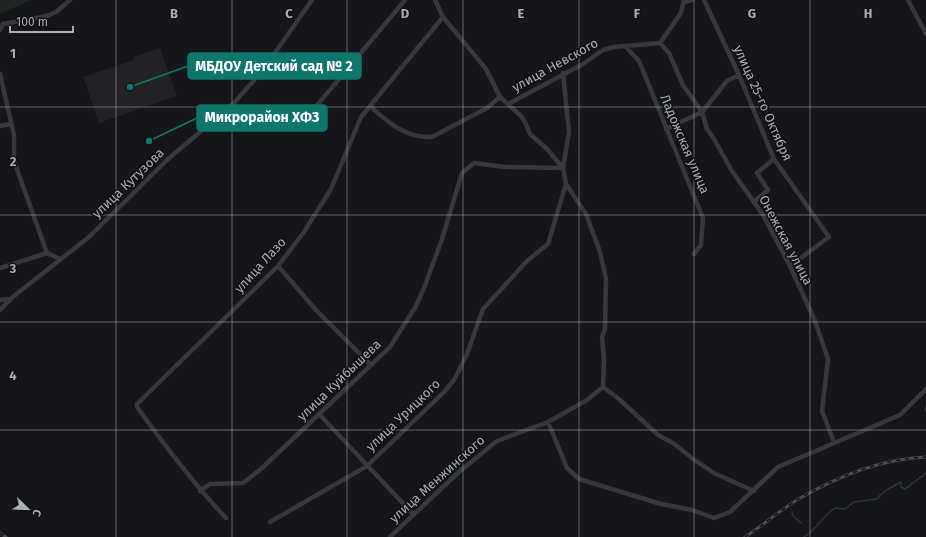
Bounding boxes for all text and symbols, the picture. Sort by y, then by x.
text: B [170,6,178,21]
text: C [285,6,293,21]
text: D [401,6,410,21]
text: E [518,6,525,21]
text: F [634,6,641,21]
text: G [748,6,756,21]
text: H [864,6,872,21]
scale bar [10,8,73,34]
text: 100 m [16,15,48,29]
street label: улица Невского [509,35,601,95]
street label: улица 25-го Октября [731,43,795,163]
text: 1 [10,46,16,61]
callout: МБДОУ Детский сад № 2 [188,53,361,79]
text: МБДОУ Детский сад № 2 [195,58,353,75]
street label: Ладожская улица [657,92,713,196]
callout: Микрорайон ХФЗ [197,105,327,131]
text: Микрорайон ХФЗ [205,109,320,126]
street label: улица Кутузова [89,145,167,221]
text: 2 [10,154,17,169]
street label: Онежская улица [756,193,816,287]
street label: улица Лазо [231,234,289,296]
text: 3 [9,261,17,276]
street label: улица Куйбышева [294,336,384,424]
text: 4 [9,368,17,383]
street label: улица Урицкого [363,376,443,454]
street label: улица Менжинского [386,432,488,526]
north arrow [8,489,48,529]
text: С [29,507,44,519]

